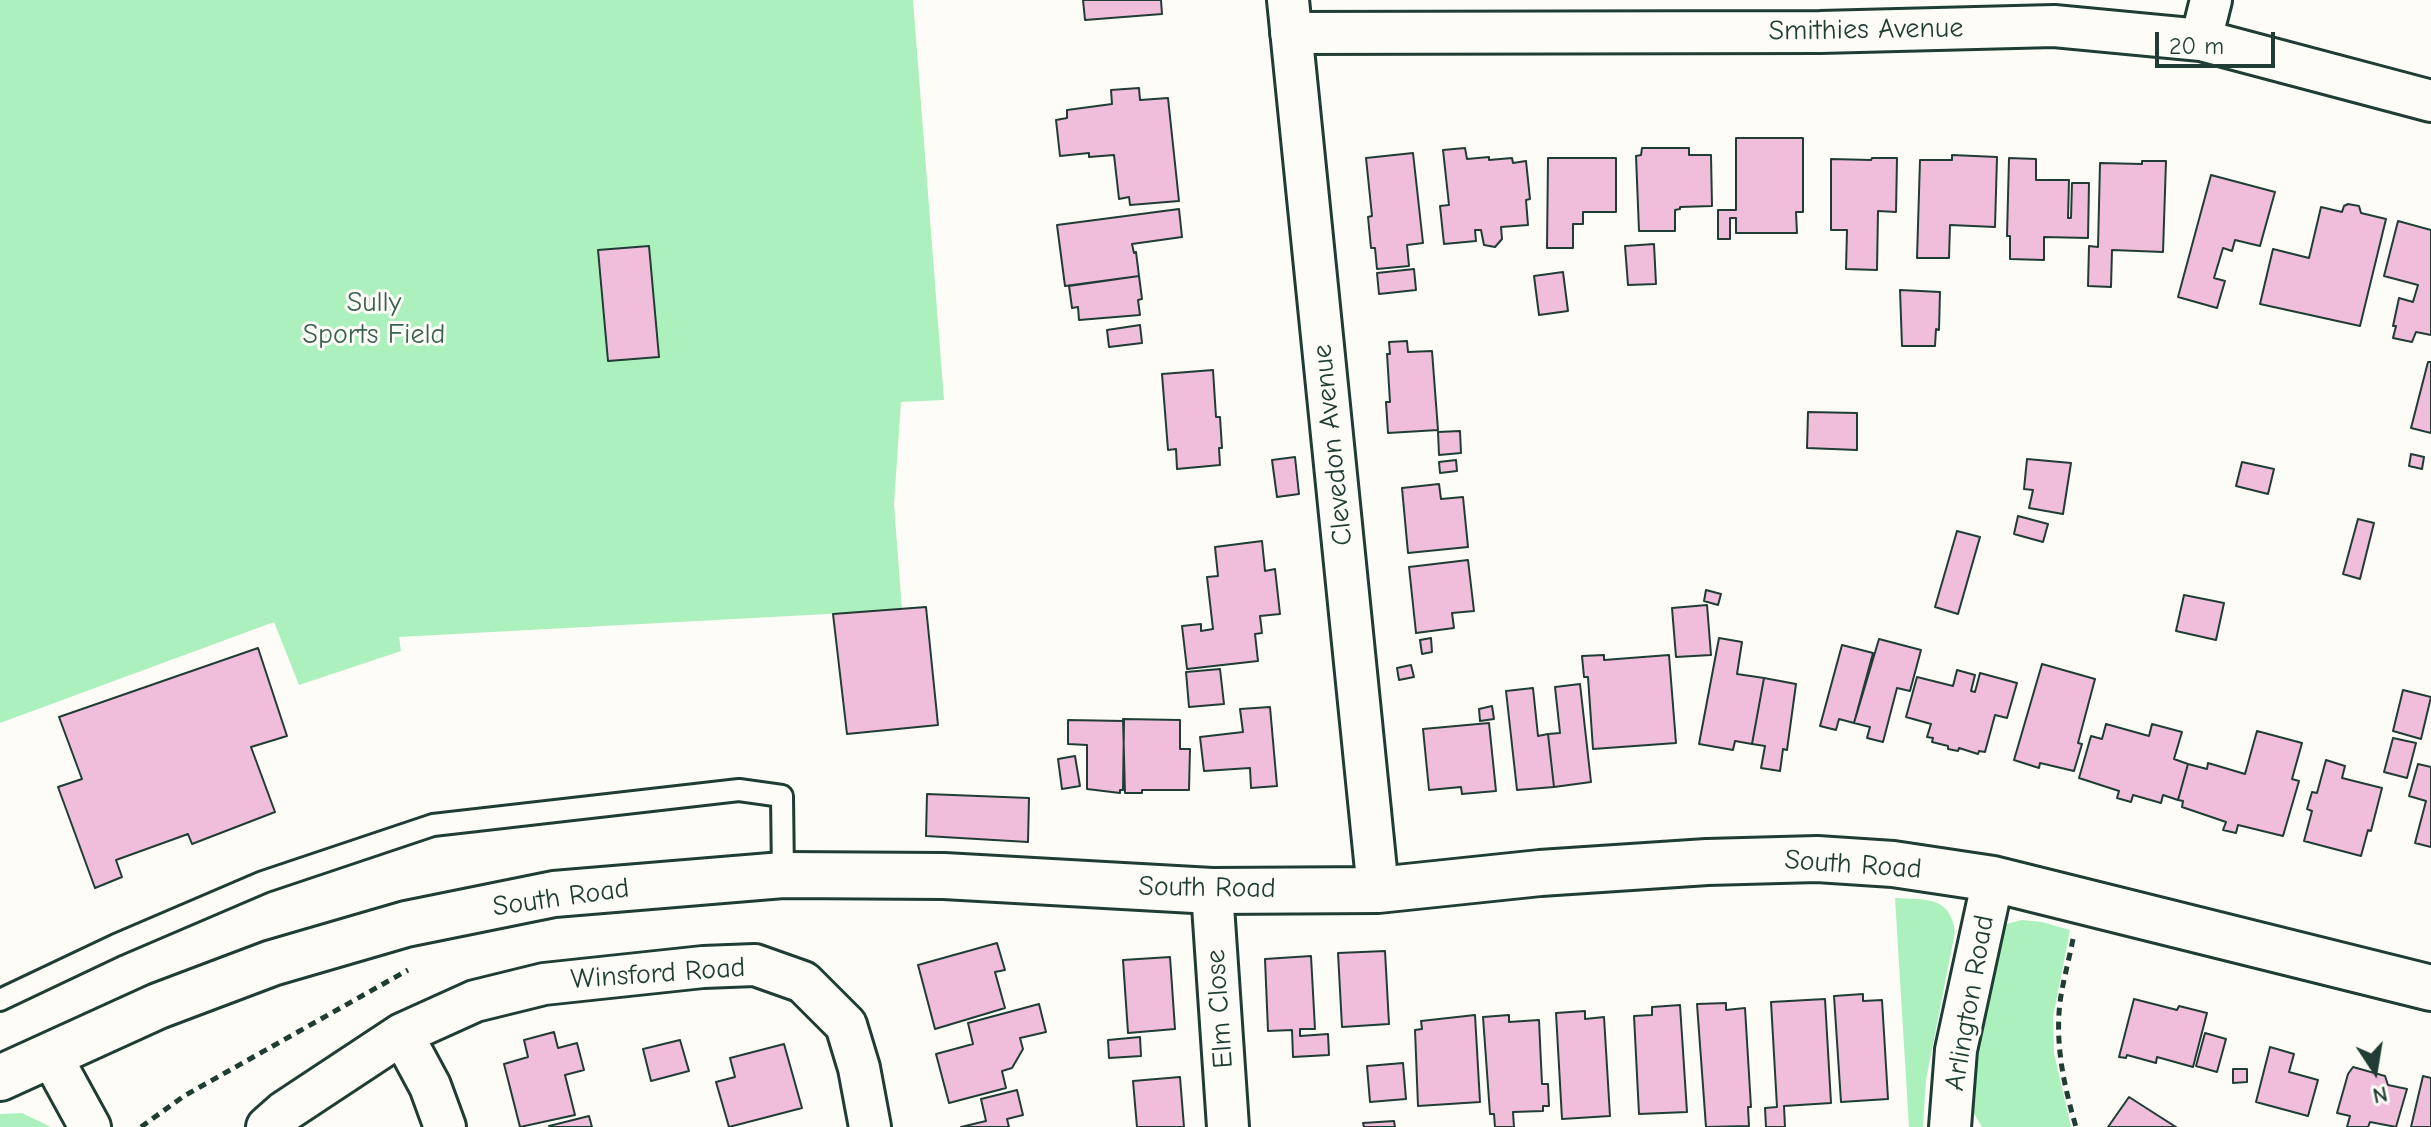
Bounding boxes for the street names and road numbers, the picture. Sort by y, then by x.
street label: Smithies Avenue [1768,12,1964,48]
street label: Clevedon Avenue [1306,343,1360,547]
street label: South Road [1783,843,1923,887]
street label: South Road [1138,870,1276,906]
street label: South Road [491,872,631,924]
street label: Arlington Road [1938,913,2002,1093]
street label: Elm Close [1199,948,1241,1070]
street label: Winsford Road [570,951,746,997]

